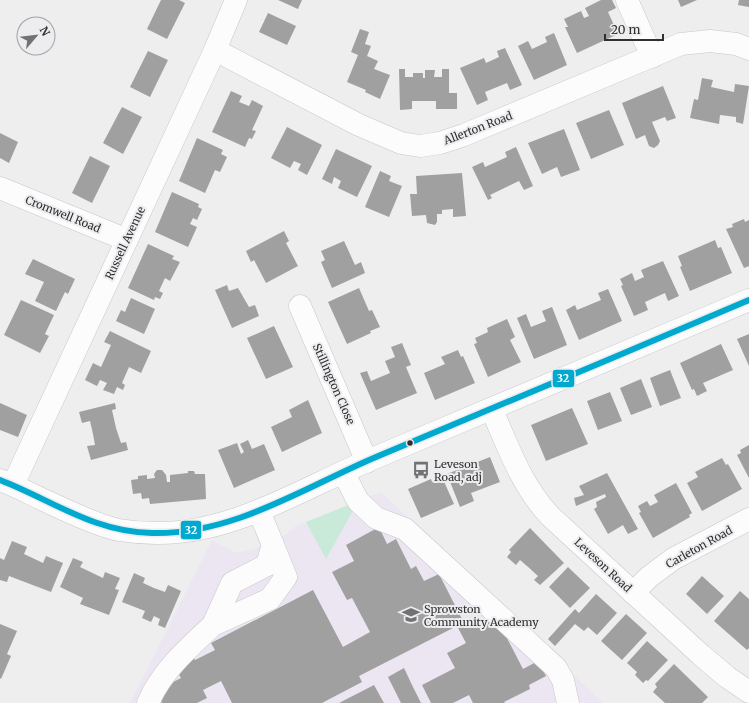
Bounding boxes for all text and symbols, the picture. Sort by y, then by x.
north arrow [16,16,56,56]
scale bar [605,16,663,42]
text: 20 m [611,22,640,37]
text: N [37,24,53,39]
street label: Allerton Road [441,108,515,148]
street label: Cromwell Road [23,193,103,236]
street label: Russell Avenue [102,204,148,282]
street label: Stillington Close [310,341,358,427]
line badge: 32 [552,369,575,388]
text: 32 [557,371,570,385]
unlabelled marker [405,438,415,448]
place label: Leveson Road, adj [434,457,482,484]
bus stop icon: Leveson Road, adj [411,460,431,480]
line badge: 32 [180,520,202,540]
text: 32 [185,523,198,537]
street label: Carleton Road [663,523,735,571]
street label: Leveson Road [571,535,635,595]
place label: Sprowston Community Academy [424,602,539,629]
school or university icon: Sprowston Community Academy [401,605,421,625]

